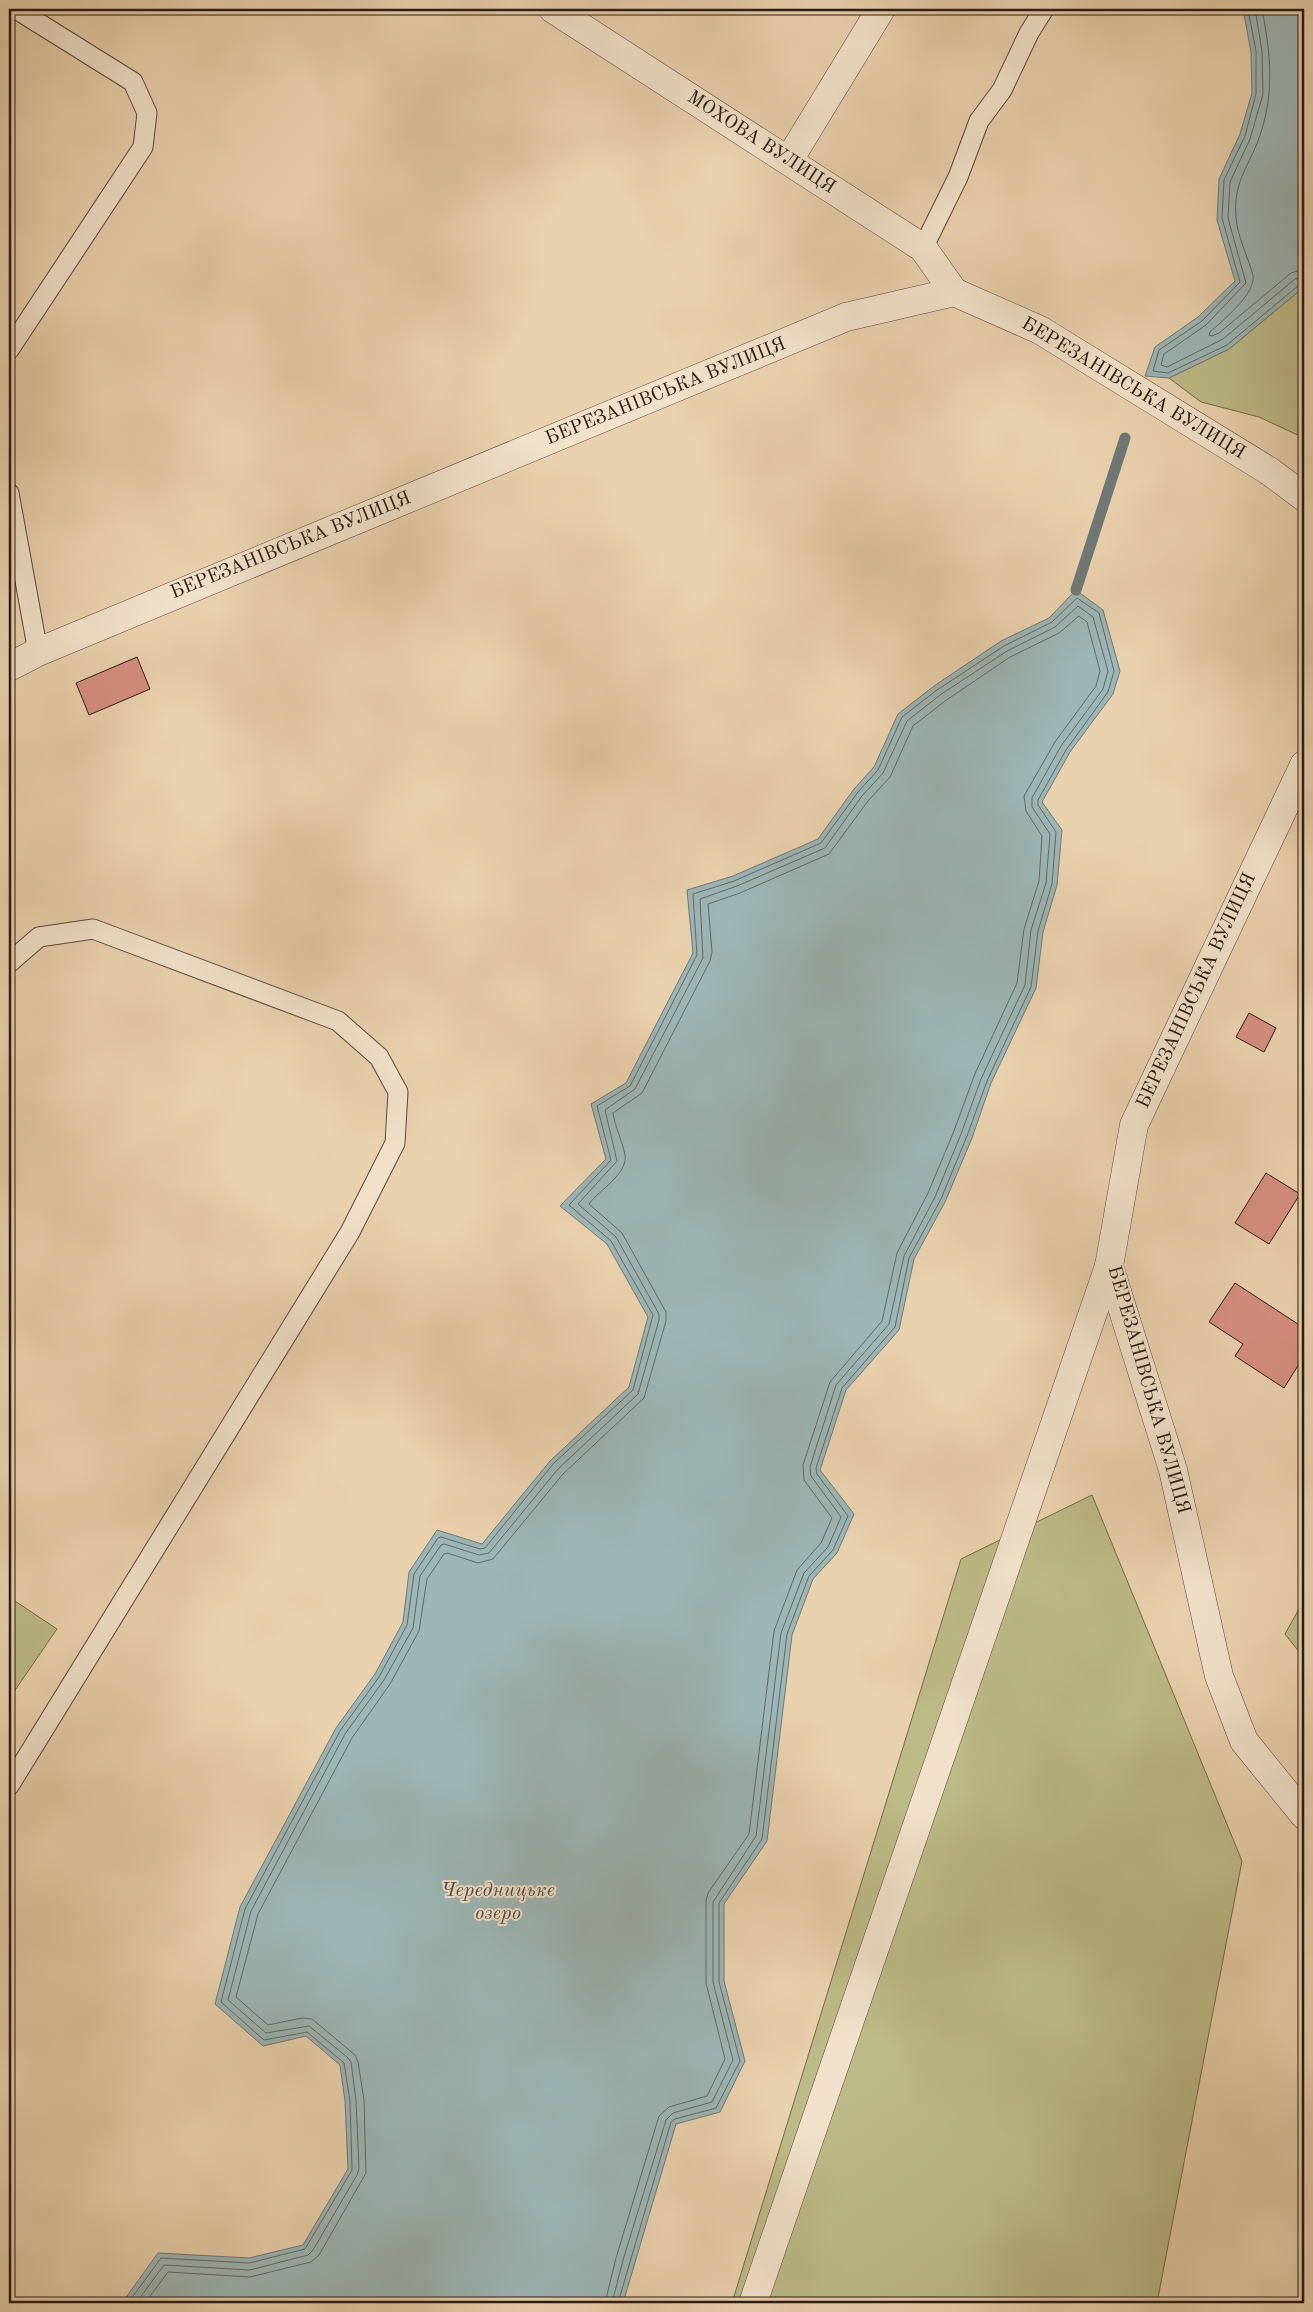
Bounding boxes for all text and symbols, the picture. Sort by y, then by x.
street label: МОХОВА ВУЛИЦЯ [684,88,838,198]
street label: БЕРЕЗАНІВСЬКА ВУЛИЦЯ [1018,315,1248,463]
street label: БЕРЕЗАНІВСЬКА ВУЛИЦЯ [543,335,789,449]
street label: БЕРЕЗАНІВСЬКА ВУЛИЦЯ [168,489,414,603]
street label: БЕРЕЗАНІВСЬКА ВУЛИЦЯ [1134,870,1260,1112]
street label: БЕРЕЗАНІВСЬКА ВУЛИЦЯ [1103,1264,1193,1516]
water label: Чередницьке озеро [441,1881,555,1924]

